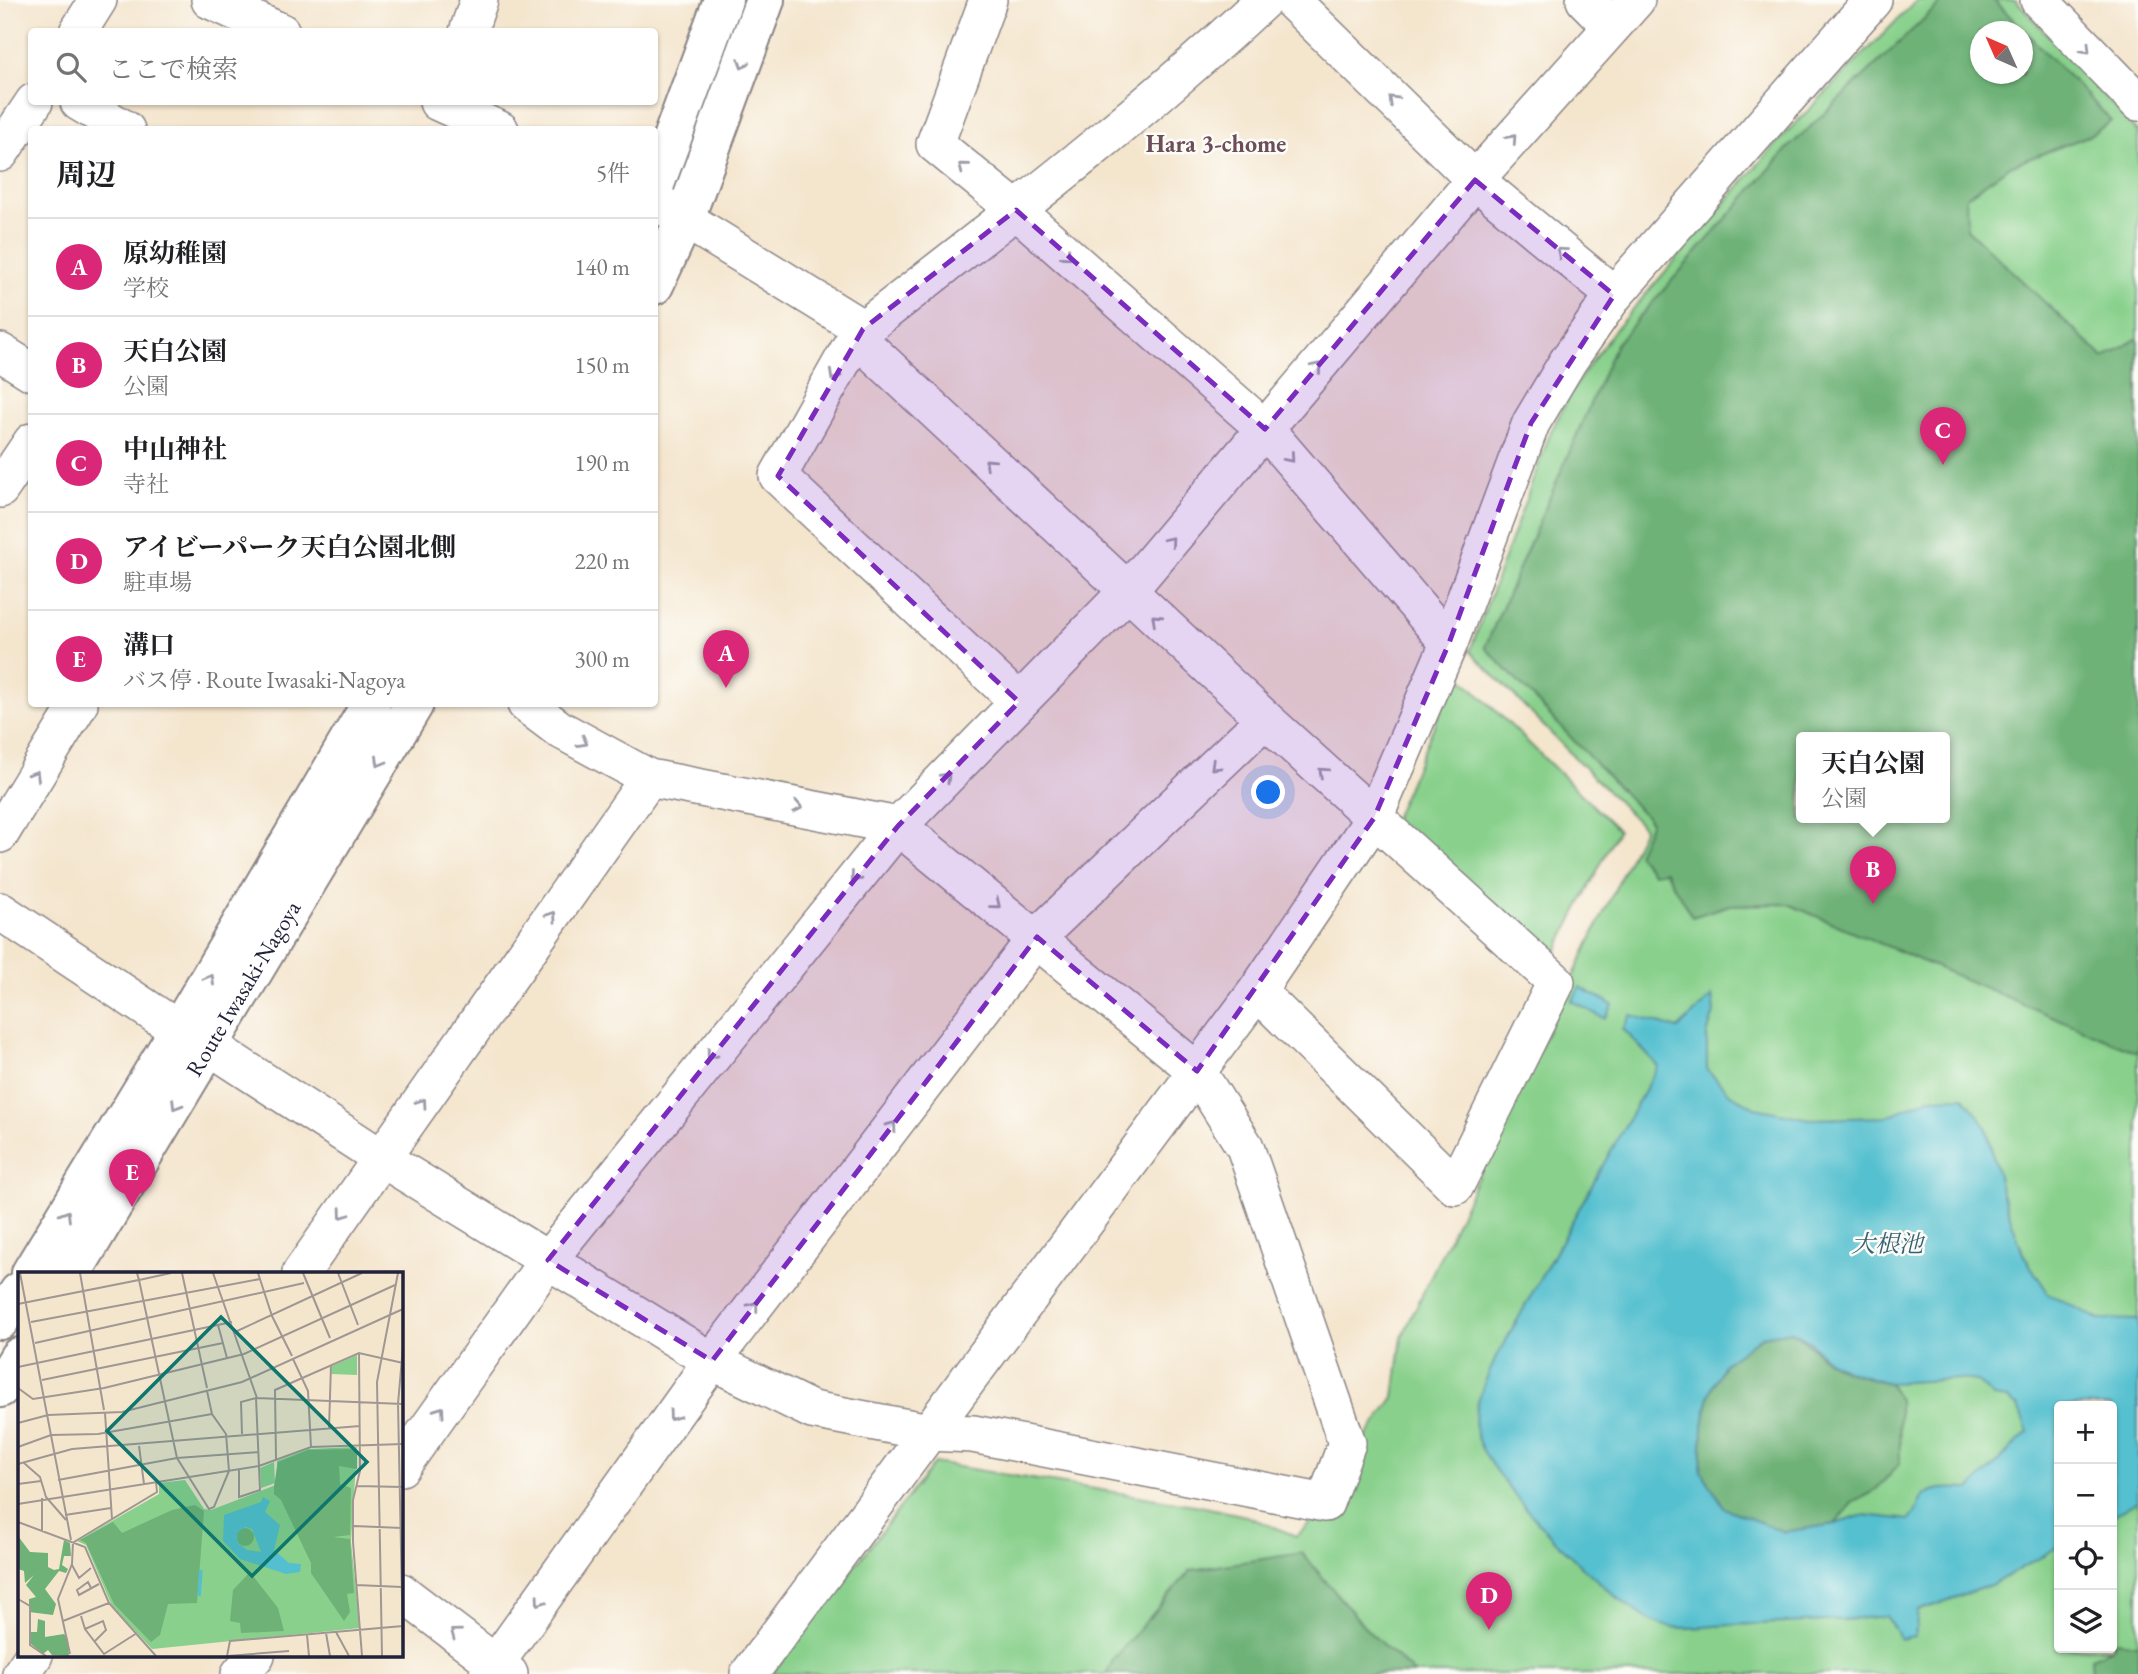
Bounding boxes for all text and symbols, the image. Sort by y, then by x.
north arrow [1970,21,2033,84]
search box [28,28,658,105]
one-way arrow [2078,41,2091,54]
icon: search [52,48,90,86]
text: ここで検索 [108,52,238,86]
one-way arrow [737,58,751,70]
one-way arrow [1388,95,1401,108]
district label: Hara 3-chome [1146,128,1286,159]
one-way arrow [1504,134,1516,147]
text: 周辺 [56,155,116,194]
text: 5件 [596,158,630,188]
one-way arrow [959,162,971,175]
text: 原幼稚園 [123,236,227,270]
one-way arrow [1059,247,1072,259]
one-way arrow [1557,248,1570,260]
text: A [71,252,87,282]
text: 140 m [574,252,630,282]
text: 学校 [123,273,169,303]
text: 天白公園 [123,334,227,368]
text: B [72,350,86,380]
text: 150 m [574,350,630,380]
one-way arrow [1309,363,1321,376]
one-way arrow [829,368,842,381]
text: 公園 [123,371,169,401]
pin: C [1920,407,1966,465]
text: 中山神社 [123,432,227,466]
text: C [71,448,87,478]
text: 190 m [574,448,630,478]
one-way arrow [1282,449,1294,462]
one-way arrow [985,459,998,472]
text: 寺社 [123,469,169,499]
text: アイビーパーク天白公園北側 [123,530,456,564]
one-way arrow [1162,536,1174,549]
text: D [70,546,88,576]
text: 220 m [574,546,630,576]
text: 駐車場 [123,567,192,597]
one-way arrow [1151,614,1164,627]
text: 溝口 [123,628,175,662]
pin: A [703,630,749,688]
text: E [72,644,86,674]
text: 300 m [574,644,630,674]
text: バス停 · Route Iwasaki-Nagoya [123,665,405,695]
popup [1796,732,1950,823]
one-way arrow [575,734,588,747]
text: 天白公園 [1821,746,1925,780]
one-way arrow [375,755,388,768]
one-way arrow [1211,758,1224,771]
one-way arrow [1318,768,1331,781]
one-way arrow [27,770,40,783]
one-way arrow [937,772,950,785]
your location [1251,775,1285,809]
text: 公園 [1821,783,1867,813]
one-way arrow [792,798,804,813]
pin: B [1850,846,1896,904]
one-way arrow [850,871,863,883]
street label: Route Iwasaki-Nagoya [179,894,308,1082]
one-way arrow [989,896,1001,909]
one-way arrow [544,911,556,924]
one-way arrow [202,973,215,986]
one-way arrow [706,1047,719,1059]
one-way arrow [171,1098,184,1111]
one-way arrow [414,1098,426,1111]
one-way arrow [884,1121,897,1134]
pin: E [109,1149,155,1207]
one-way arrow [339,1206,352,1219]
one-way arrow [58,1210,71,1223]
water label: 大根池 [1851,1228,1926,1259]
inset map [18,1272,402,1656]
one-way arrow [745,1302,758,1314]
map controls [2054,1401,2117,1653]
button: + [2054,1401,2117,1464]
one-way arrow [432,1406,444,1419]
one-way arrow [669,1408,681,1421]
button: − [2054,1464,2117,1527]
button: locate [2054,1527,2117,1590]
pin: D [1466,1572,1512,1630]
button: layers [2054,1590,2117,1653]
one-way arrow [536,1593,549,1606]
one-way arrow [450,1629,463,1641]

